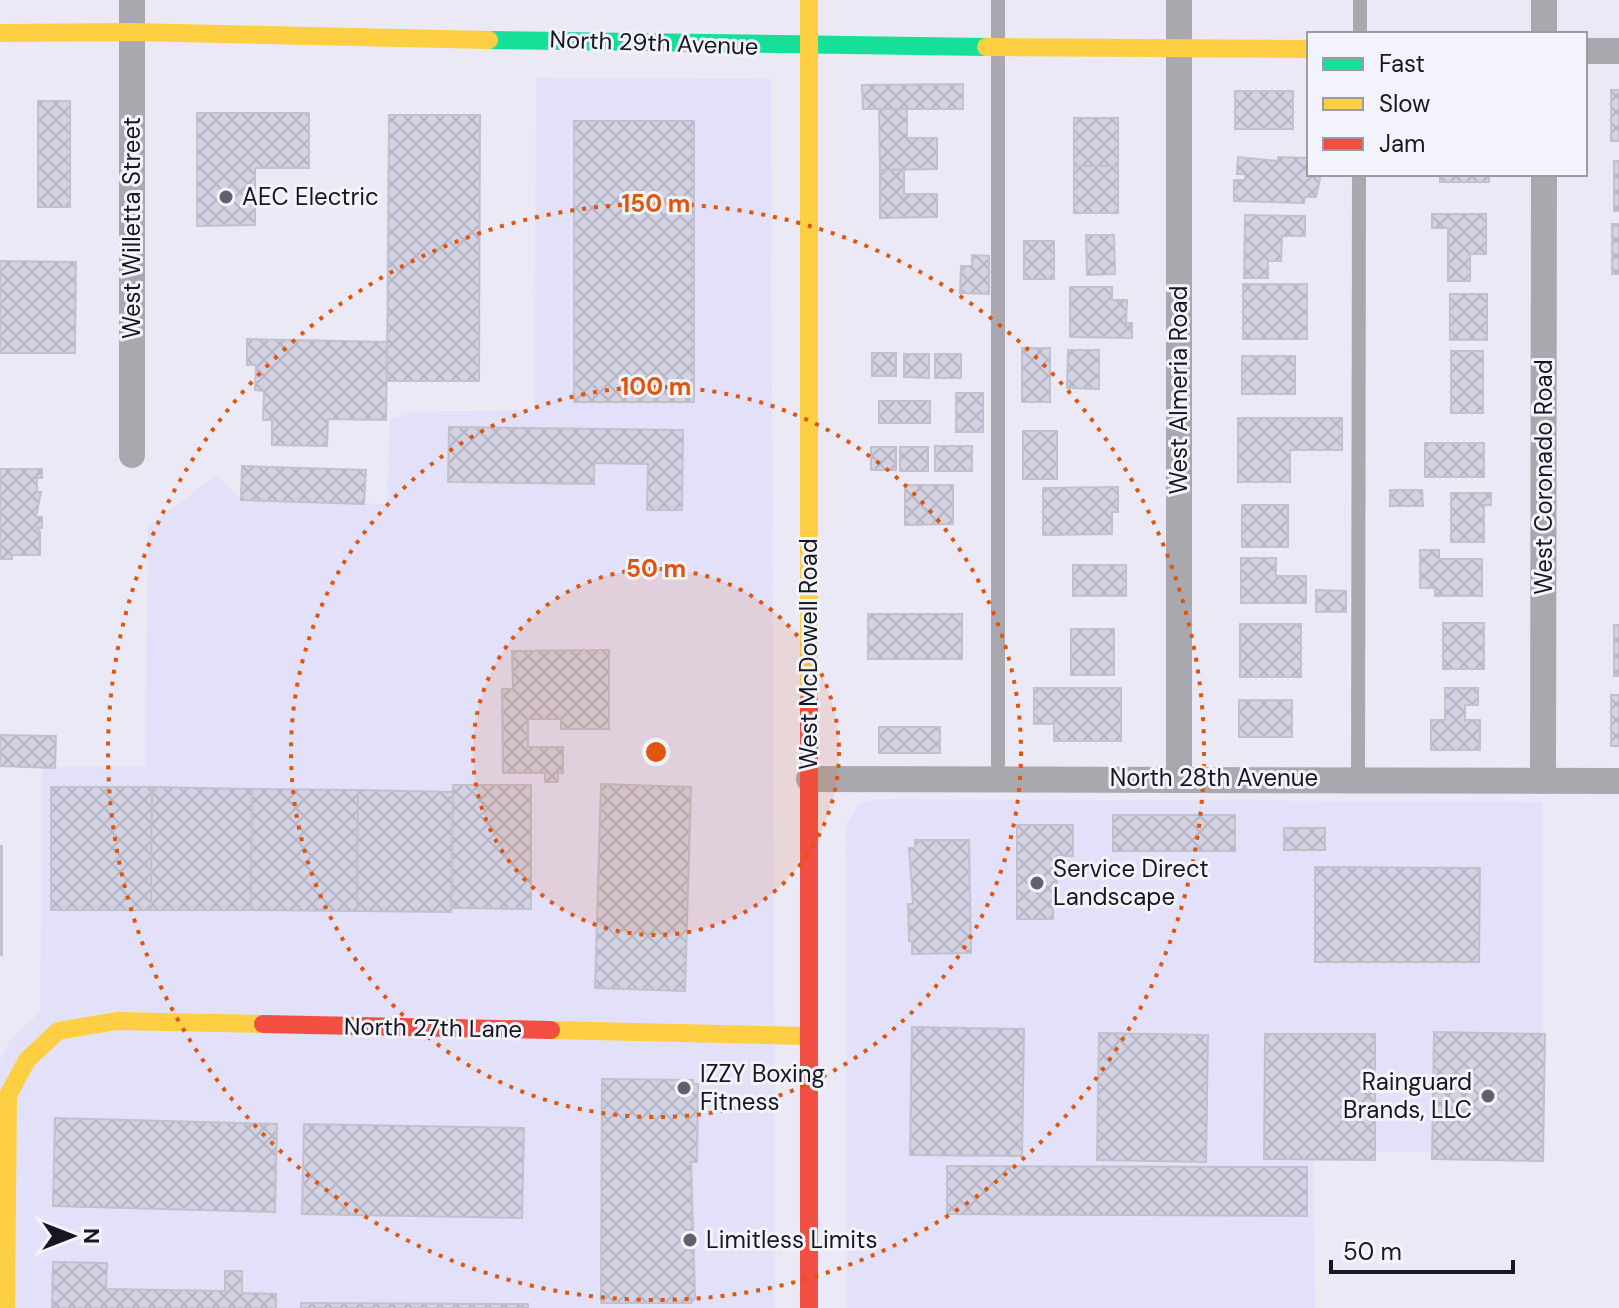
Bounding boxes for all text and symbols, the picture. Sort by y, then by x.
street label: North 29th Avenue [549,23,759,62]
legend [1307,32,1587,176]
text: Fast [1379,48,1425,79]
text: Slow [1379,88,1430,119]
street label: West Willetta Street [116,117,147,339]
text: Jam [1379,128,1425,159]
place label: AEC Electric [242,181,379,212]
marker: AEC Electric [217,188,235,206]
text: 150 m [622,188,690,219]
street label: West Almeria Road [1163,285,1194,495]
street label: West Coronado Road [1528,359,1559,595]
text: 100 m [621,371,691,402]
street label: West McDowell Road [793,538,824,770]
text: 50 m [626,553,686,584]
centre of rings [642,738,670,766]
street label: North 28th Avenue [1110,762,1318,793]
place label: Service Direct Landscape [1053,853,1209,912]
marker: Service Direct Landscape [1028,874,1046,892]
street label: North 27th Lane [344,1010,522,1045]
place label: IZZY Boxing Fitness [700,1058,825,1117]
place label: Rainguard Brands, LLC [1343,1066,1472,1125]
marker: IZZY Boxing Fitness [675,1079,693,1097]
marker: Rainguard Brands, LLC [1479,1087,1497,1105]
north arrow [32,1196,112,1276]
place label: Limitless Limits [706,1224,877,1255]
scale bar [1331,1224,1513,1274]
text: N [77,1228,106,1244]
marker: Limitless Limits [681,1231,699,1249]
text: 50 m [1343,1236,1402,1267]

